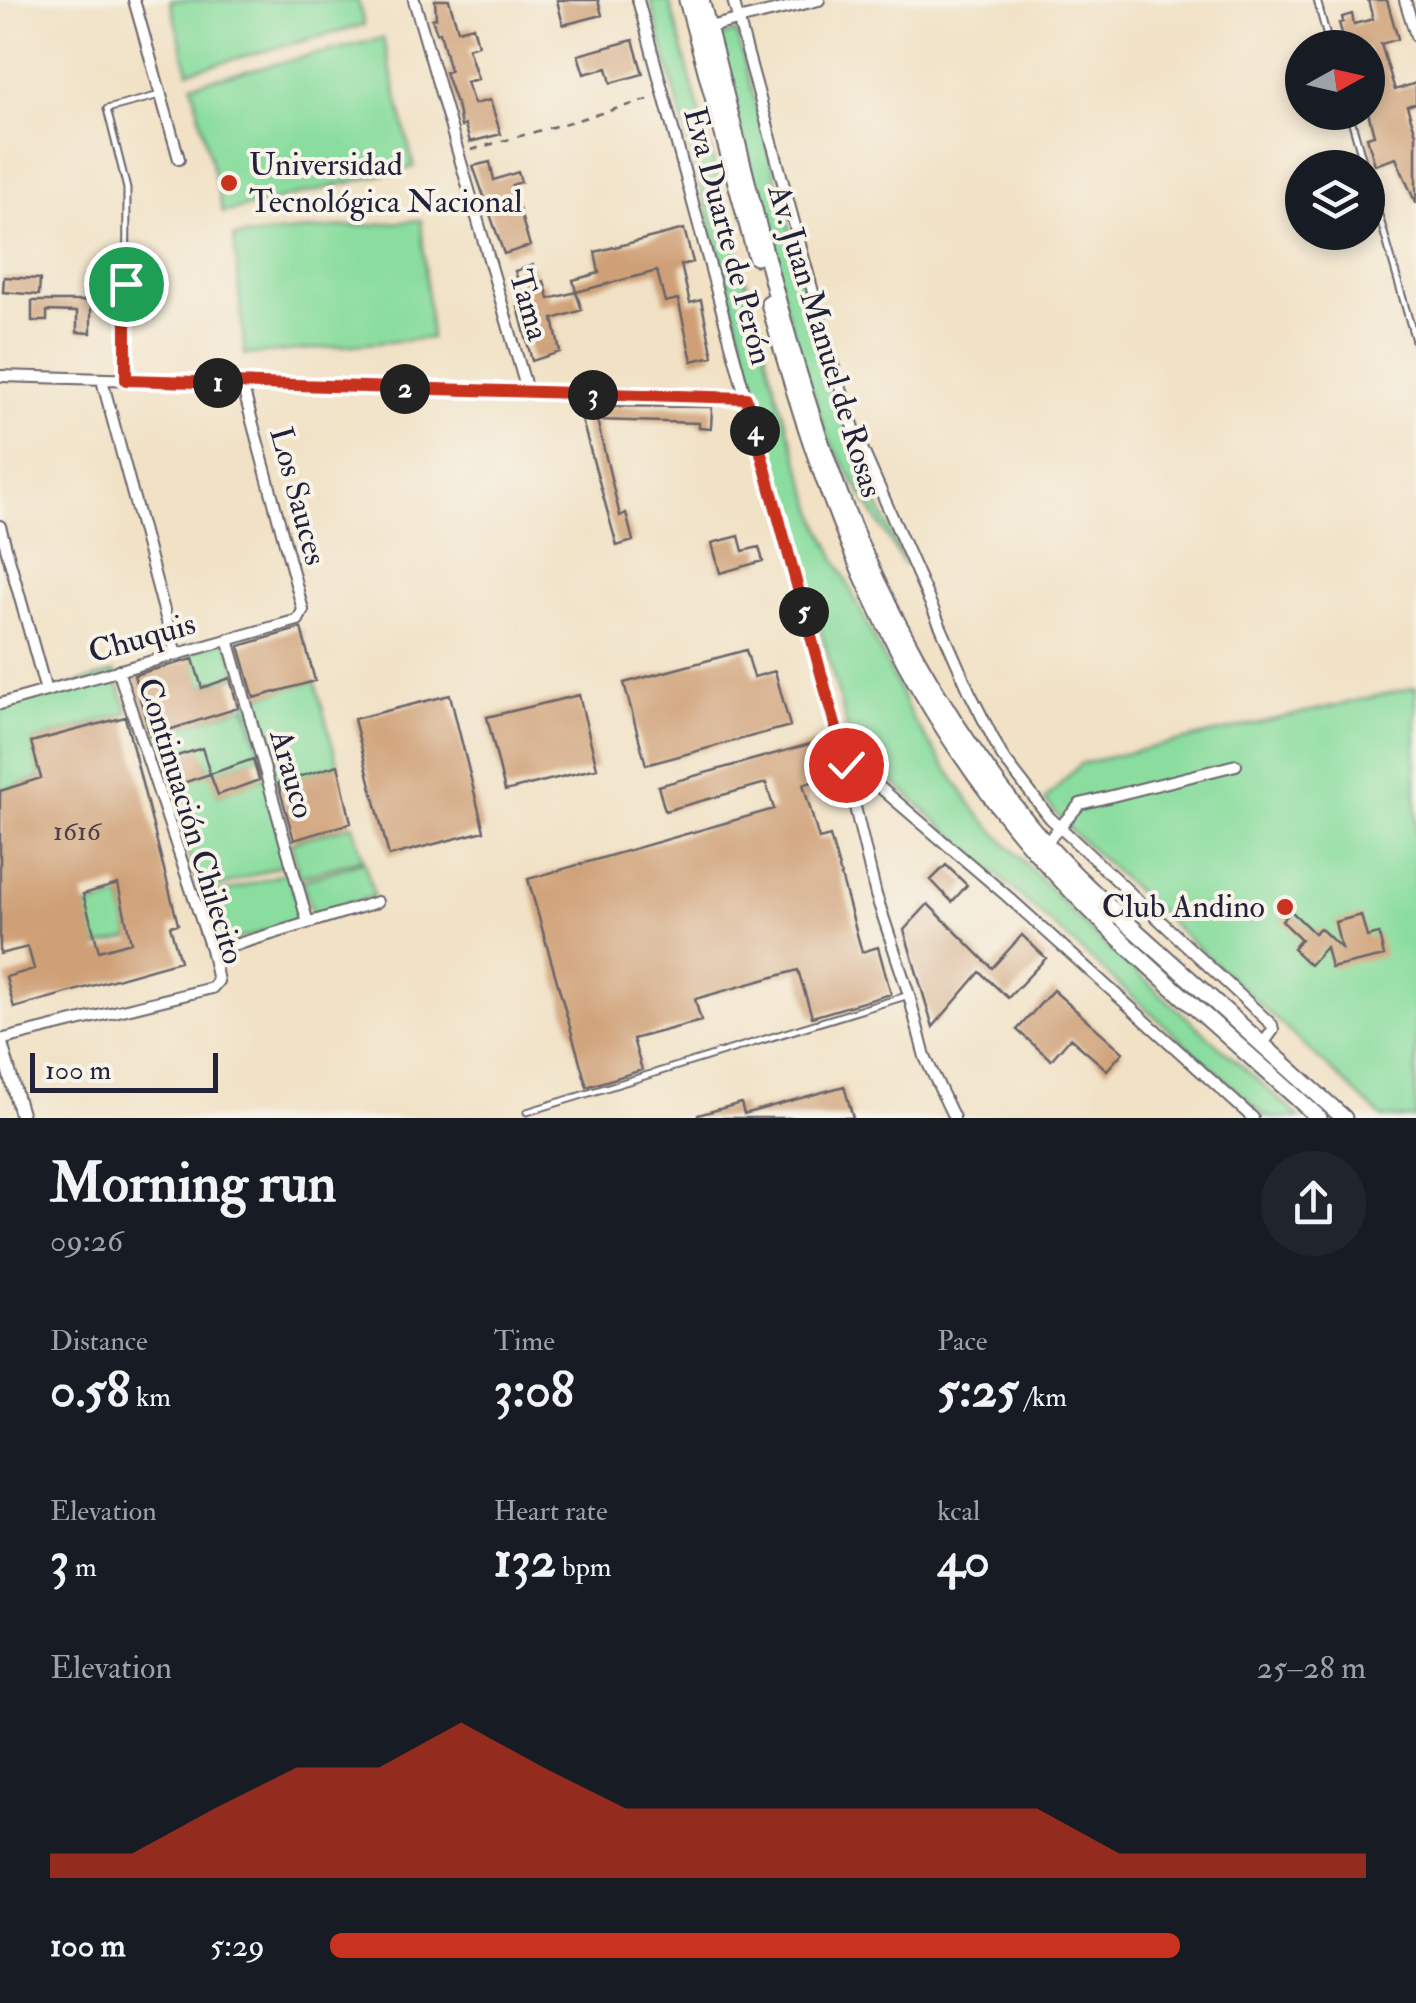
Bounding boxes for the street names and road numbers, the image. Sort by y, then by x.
street label: Eva Duarte de Perón [674,103,782,369]
street label: Av. Juan Manuel de Rosas [758,179,892,502]
street label: Tama [500,265,558,346]
street label: Los Sauces [260,423,336,569]
street label: Chuquis [84,604,200,672]
street label: Continuación Chilecito [128,673,254,969]
street label: Arauco [260,724,324,823]

